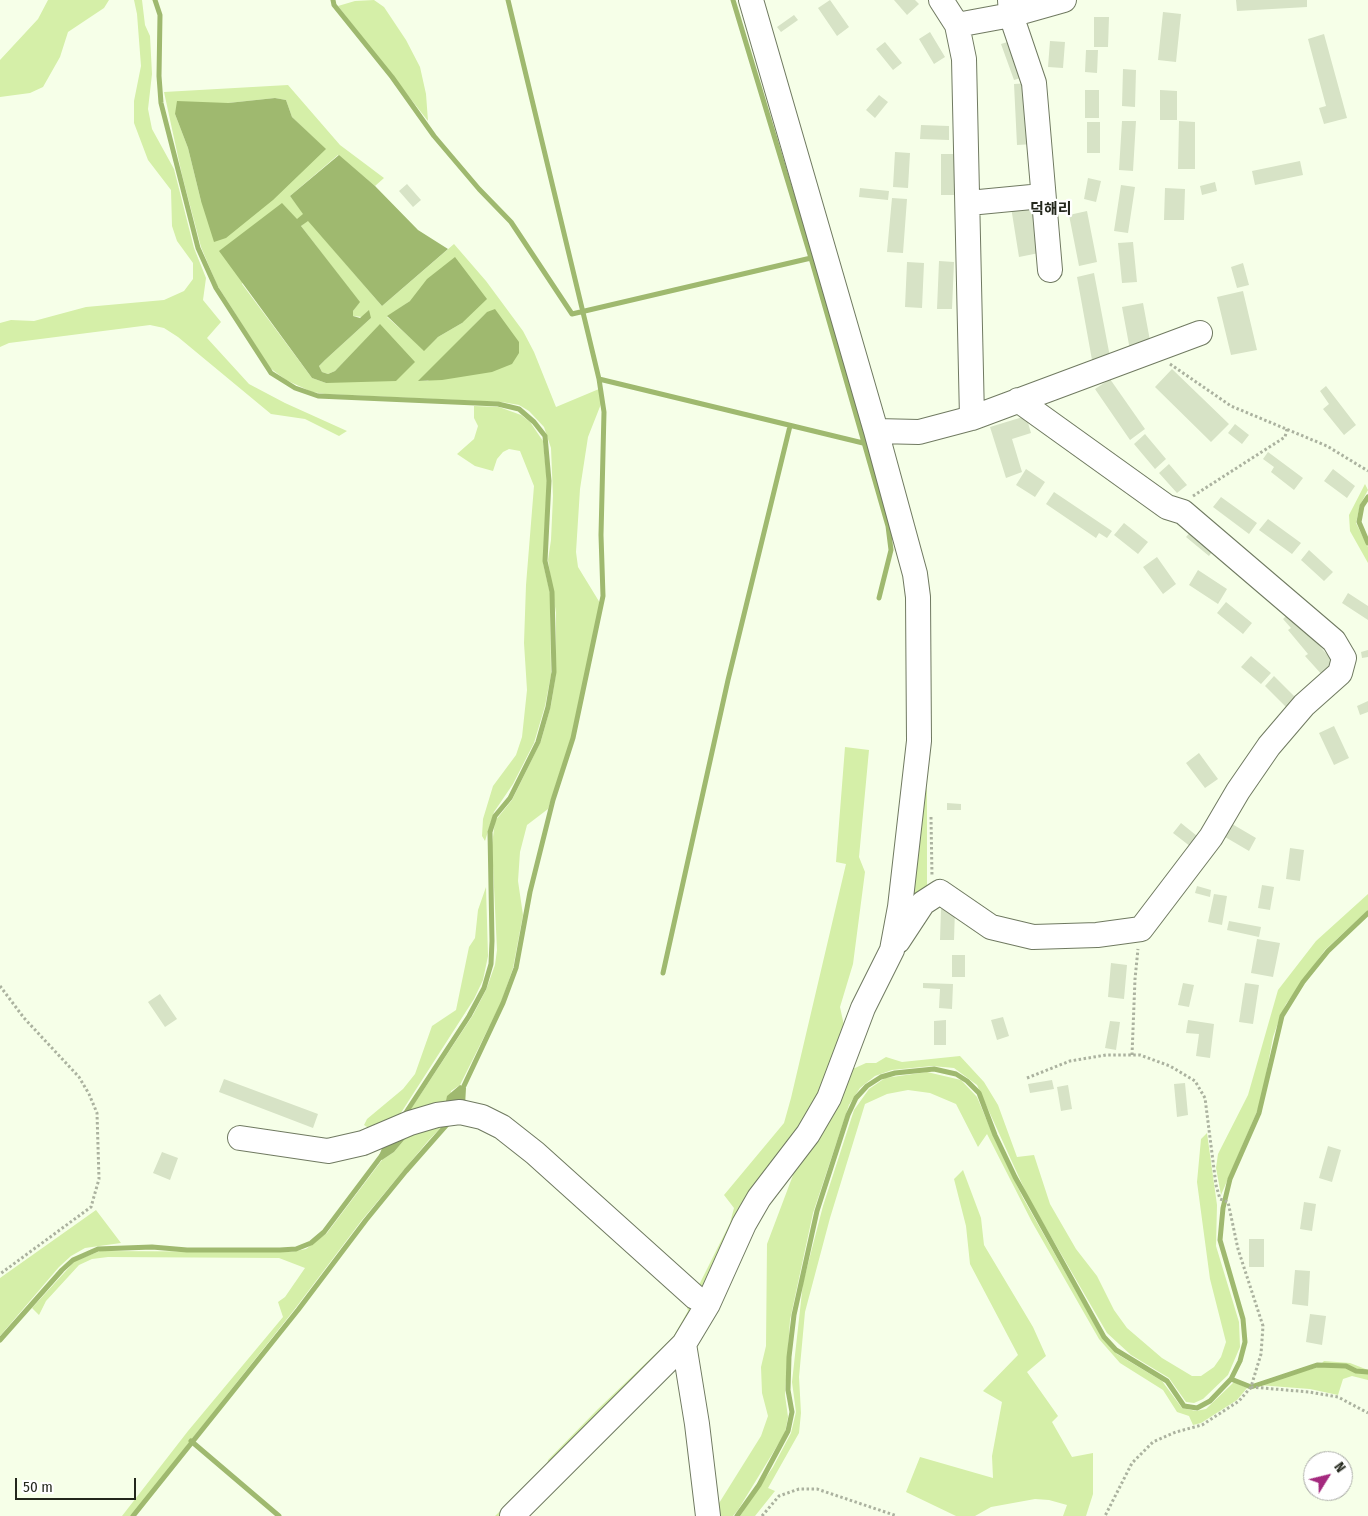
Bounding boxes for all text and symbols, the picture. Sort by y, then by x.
district label: 덕해리 [1030,201,1072,219]
north arrow [1303,1451,1353,1501]
text: N [1330,1459,1349,1476]
scale bar [18,1468,139,1500]
text: 50 m [23,1478,53,1496]

